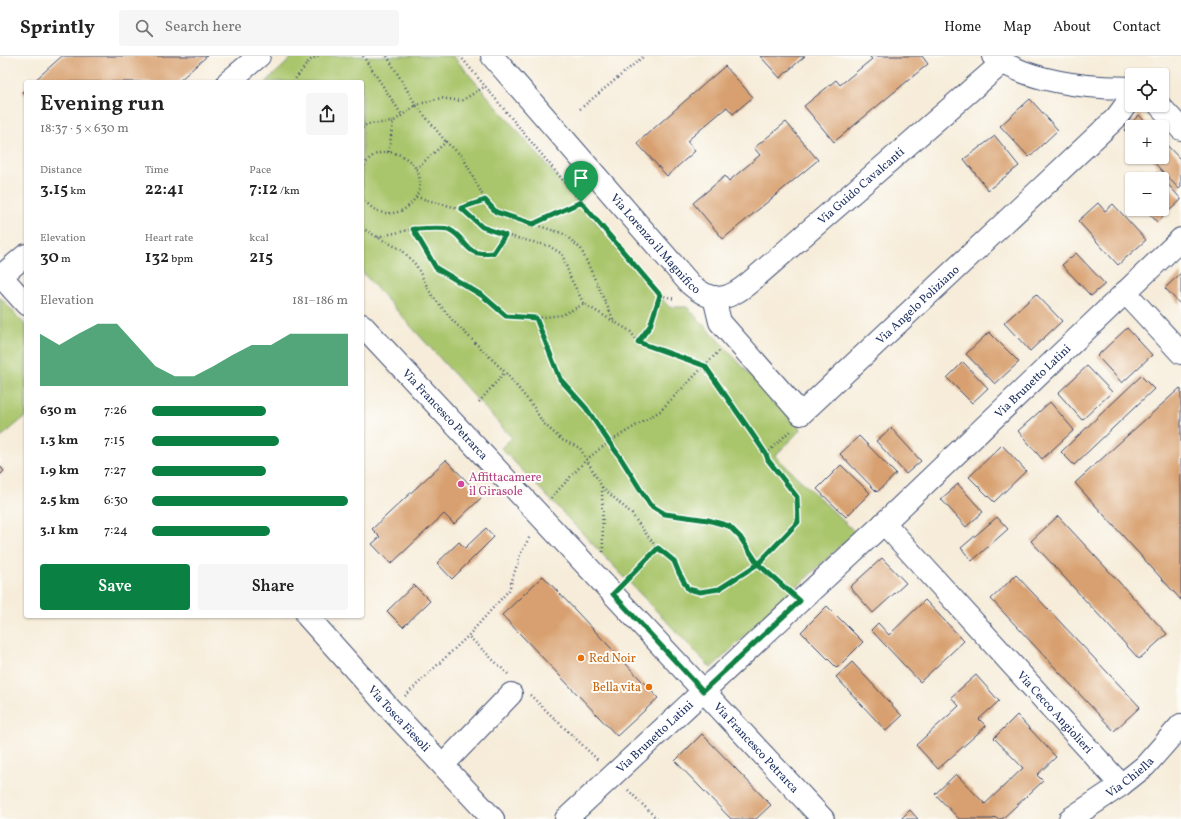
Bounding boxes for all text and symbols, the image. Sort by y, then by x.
search box [119,10,399,46]
text: Sprintly [20,15,95,41]
icon: search [133,17,155,39]
text: Search here [165,17,242,38]
text: Home [944,18,981,37]
text: Map [1003,18,1031,37]
text: About [1053,18,1091,37]
text: Contact [1113,18,1161,37]
map controls [1125,68,1169,216]
button: locate [1125,68,1169,112]
text: Evening run [40,89,165,120]
button: share [306,93,348,135]
text: 18:37 · 5 × 630 m [40,120,129,138]
button: + [1125,120,1169,164]
street label: Via Guido Cavalcanti [815,144,909,229]
pin [564,161,598,202]
text: Distance [40,163,82,178]
text: Time [145,163,169,178]
text: Pace [249,163,271,178]
icon: arrive [570,167,592,189]
button: − [1125,172,1169,216]
text: 3.15 [40,178,68,201]
text: 22:41 [145,178,184,201]
text: 7:12 [249,178,278,201]
text: km [68,184,86,199]
text: /km [278,184,300,199]
street label: Via Lorenzo il Magnifico [606,191,703,298]
text: Elevation [40,231,86,246]
text: Heart rate [145,231,193,246]
text: kcal [249,231,269,246]
text: 30 [40,246,59,269]
text: 132 [145,246,169,269]
text: 215 [249,246,273,269]
text: m [59,252,71,267]
text: bpm [169,252,193,267]
street label: Via Angelo Poliziano [873,262,963,348]
text: Elevation [40,292,94,310]
text: 181–186 m [292,292,348,310]
street label: Via Brunetto Latini [992,341,1075,422]
street label: Via Francesco Petrarca [398,366,491,464]
text: 630 m [40,402,77,420]
text: 7:26 [104,402,127,420]
text: 1.3 km [40,432,78,450]
text: 7:15 [104,432,125,450]
text: 1.9 km [40,462,79,480]
text: 7:27 [104,462,126,480]
place label: Affittacamere il Girasole [469,470,542,500]
marker: Affittacamere il Girasole [456,479,466,489]
text: 2.5 km [40,492,80,510]
text: 6:30 [104,492,128,510]
text: 3.1 km [40,522,79,540]
text: 7:24 [104,522,128,540]
button: Save [40,564,190,610]
button: Share [198,564,348,610]
place label: Red Noir [589,651,636,667]
marker: Red Noir [576,653,586,663]
street label: Via Cecco Angiolieri [1013,668,1096,758]
place label: Bella vita [593,680,641,696]
marker: Bella vita [644,682,654,692]
street label: Via Tosca Fiesoli [364,683,434,756]
street label: Via Brunetto Latini [613,697,698,777]
street label: Via Francesco Petrarca [709,699,802,797]
street label: Via Chiella [1103,754,1158,802]

